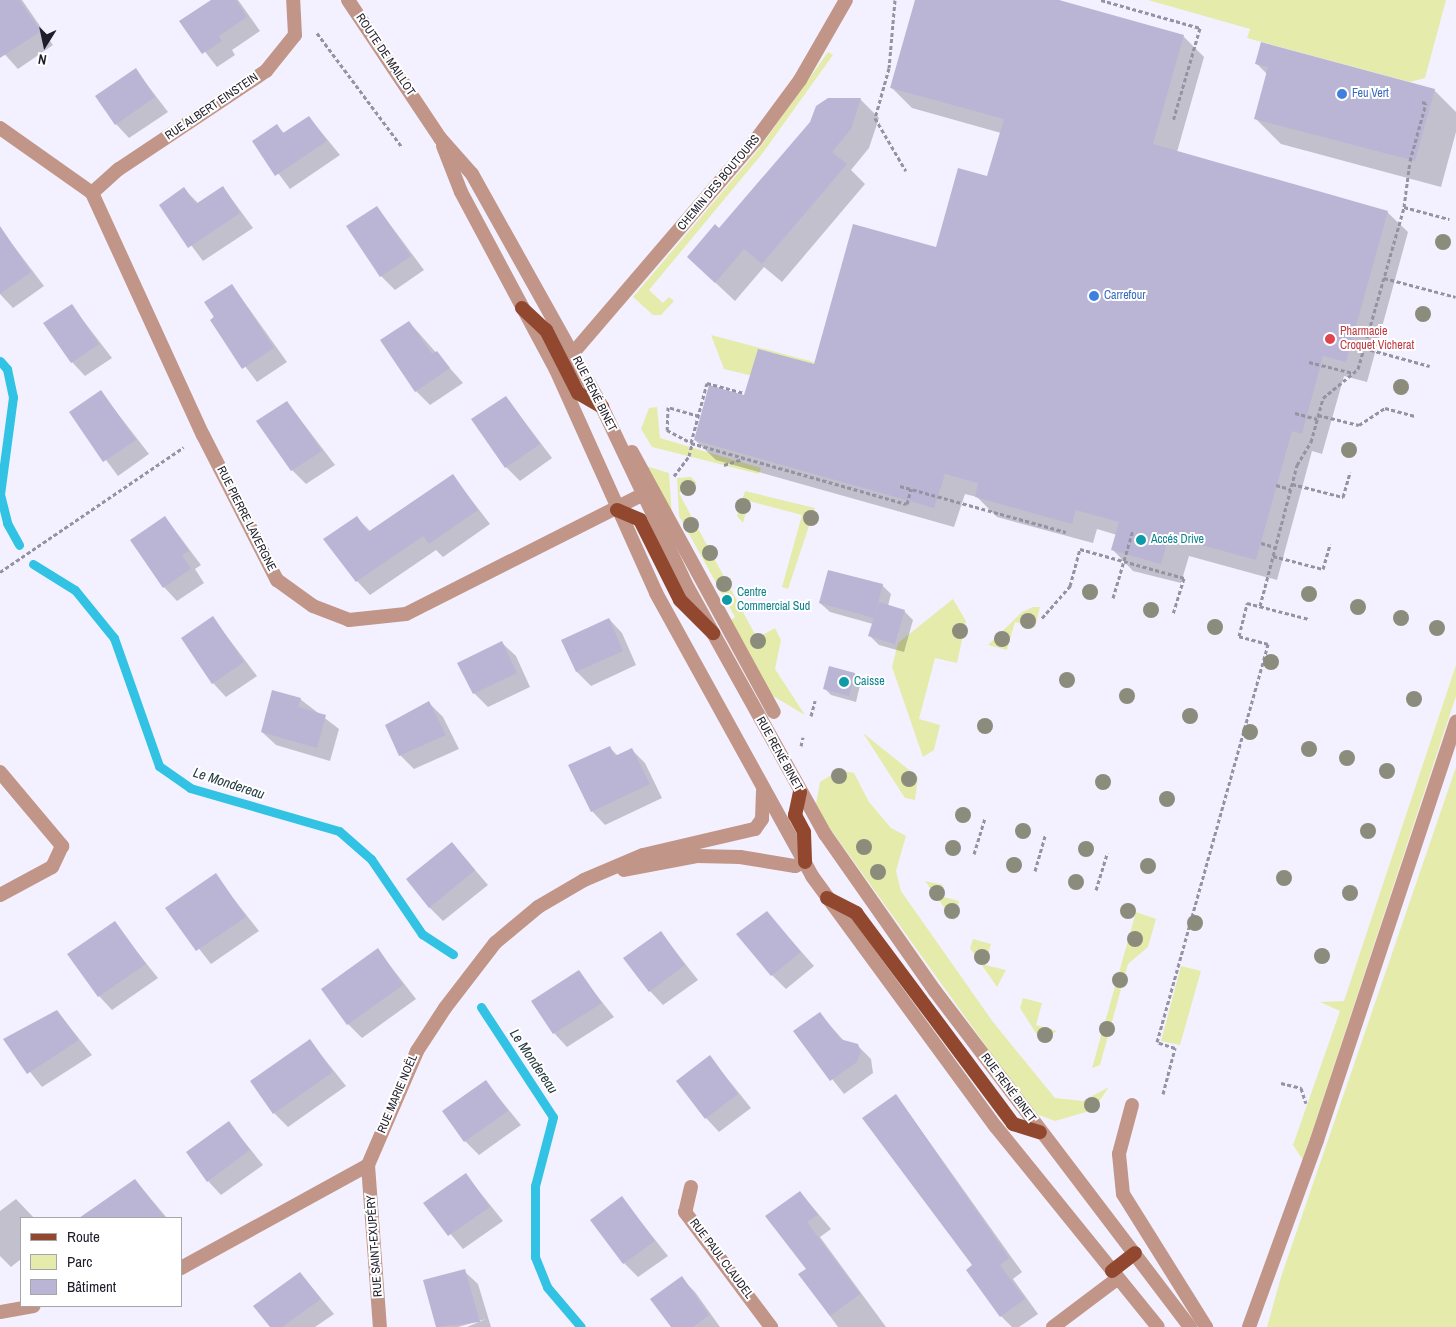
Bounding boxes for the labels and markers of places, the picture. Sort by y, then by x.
place label: Feu Vert [1352,87,1389,101]
marker: Feu Vert [1336,88,1348,100]
place label: Carrefour [1104,289,1146,303]
marker: Carrefour [1088,290,1100,302]
place label: Pharmacie Croquet Vicherat [1340,325,1414,353]
marker: Pharmacie Croquet Vicherat [1324,333,1336,345]
place label: Accés Drive [1151,533,1204,547]
marker: Accés Drive [1135,534,1147,546]
place label: Centre Commercial Sud [737,586,810,614]
marker: Centre Commercial Sud [721,594,733,606]
place label: Caisse [854,675,885,689]
marker: Caisse [838,676,850,688]

